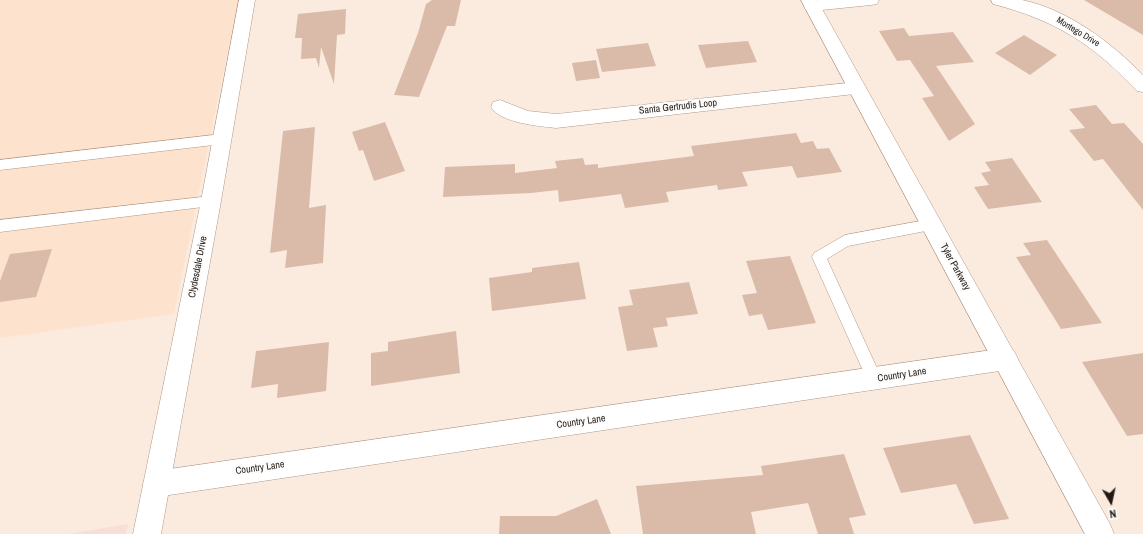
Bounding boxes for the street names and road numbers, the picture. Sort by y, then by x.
street label: Montego Drive [1054,15,1102,49]
street label: Santa Gertrudis Loop [638,97,718,117]
street label: Clydesdale Drive [186,235,210,299]
street label: Tyler Parkway [937,242,973,292]
street label: Country Lane [877,365,927,385]
street label: Country Lane [556,413,606,431]
street label: Country Lane [235,459,285,477]

